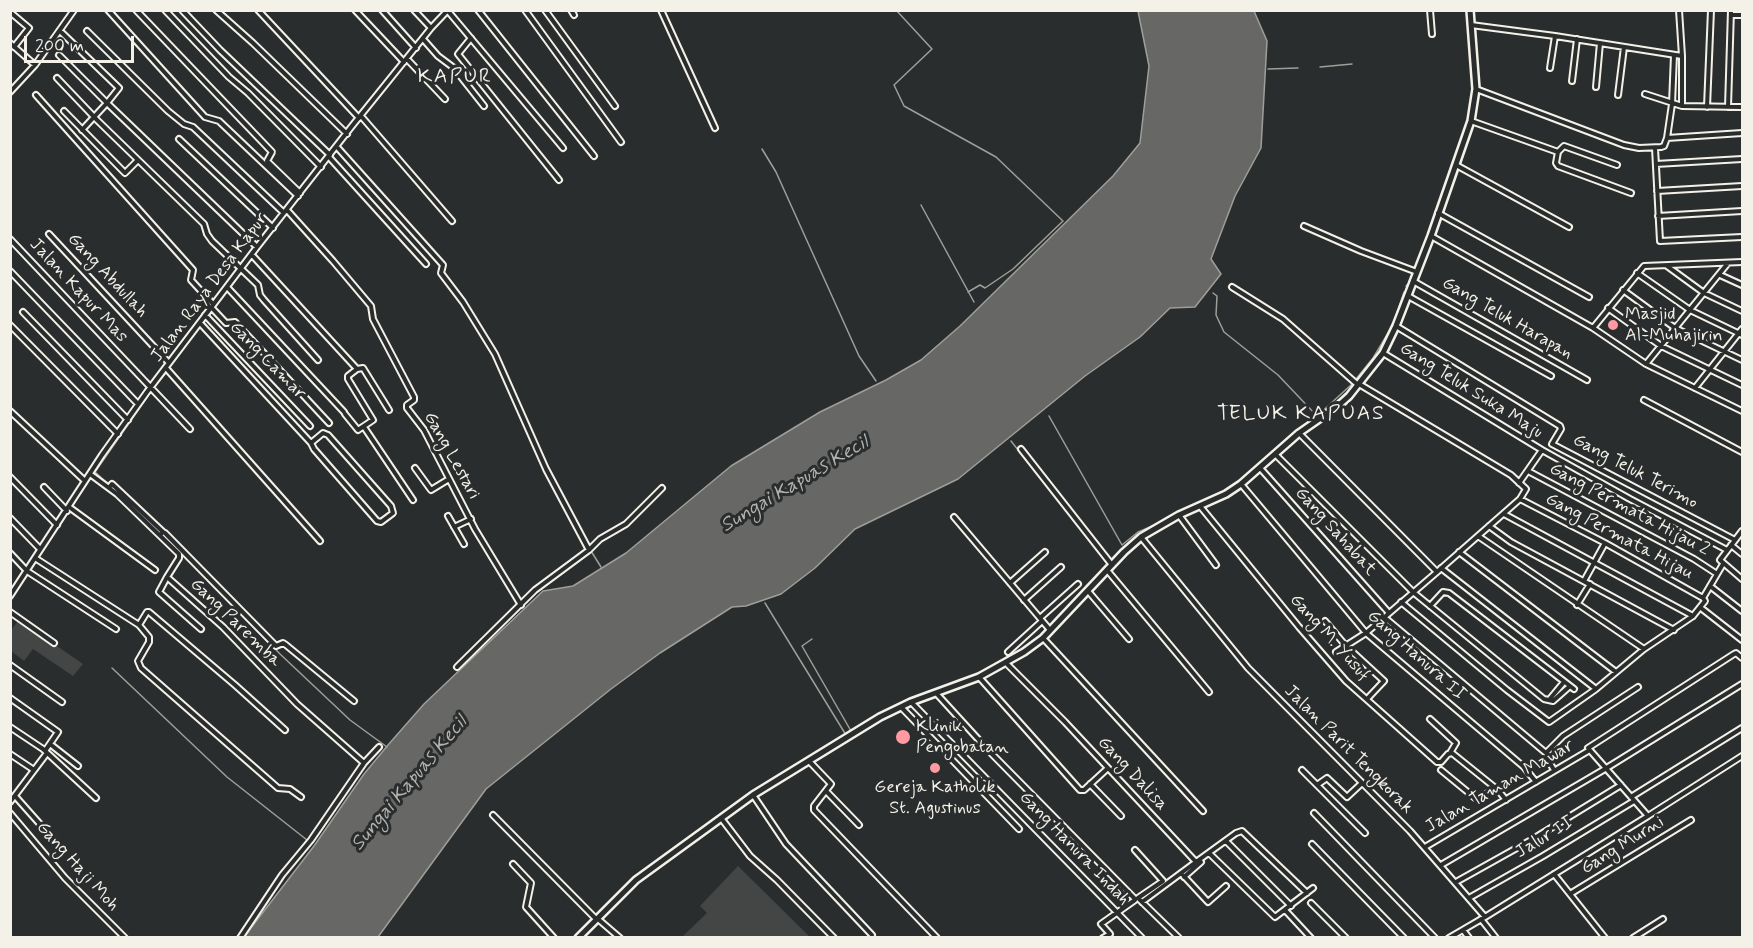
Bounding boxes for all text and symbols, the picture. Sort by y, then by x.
scale bar [27,24,136,62]
text: 200 m [35,34,84,58]
district label: KAPUR [417,65,493,91]
street label: Jalan Raya Desa Kapur [147,209,273,367]
street label: Gang Abdullah [62,229,152,323]
street label: Jalan Kapur Mas [24,234,132,348]
street label: Gang Teluk Harapan [1438,273,1576,365]
place label: Masjid Al-Muhajirin [1625,304,1723,346]
street label: Gang Camar [224,317,310,405]
marker: Masjid Al-Muhajirin [1606,318,1620,332]
street label: Gang Teluk Suka Maju [1395,338,1547,444]
district label: TELUK KAPUAS [1220,402,1382,428]
street label: Gang Lestari [418,408,484,504]
street label: Gang Teluk Terimo [1569,430,1701,514]
water label: Sungai Kapuas Kecil [717,431,873,539]
street label: Gang Permata Hijau 2 [1545,459,1713,561]
street label: Gang Sahabat [1290,483,1380,581]
street label: Gang Permata Hijau [1541,489,1697,585]
street label: Gang Paremba [185,574,285,672]
street label: Gang M. Yusuf [1284,590,1374,686]
street label: Gang Hanura II [1362,606,1470,706]
street label: Jalan Parit Tengkorak [1279,681,1417,819]
water label: Sungai Kapuas Kecil [347,712,473,856]
place label: Klinik Pengobatan [916,716,1009,758]
marker: Klinik Pengobatan [894,728,912,746]
street label: Gang Dalisa [1092,732,1172,816]
street label: Jalan Taman Mawar [1422,736,1578,838]
marker: Gereja Katholik St. Agustinus [928,761,942,775]
place label: Gereja Katholik St. Agustinus [874,777,996,820]
street label: Gang Hanura Indah [1014,787,1134,911]
street label: Jalur II [1512,812,1578,864]
street label: Gang Murni [1577,812,1669,880]
street label: Gang Haji Moh [31,818,123,916]

